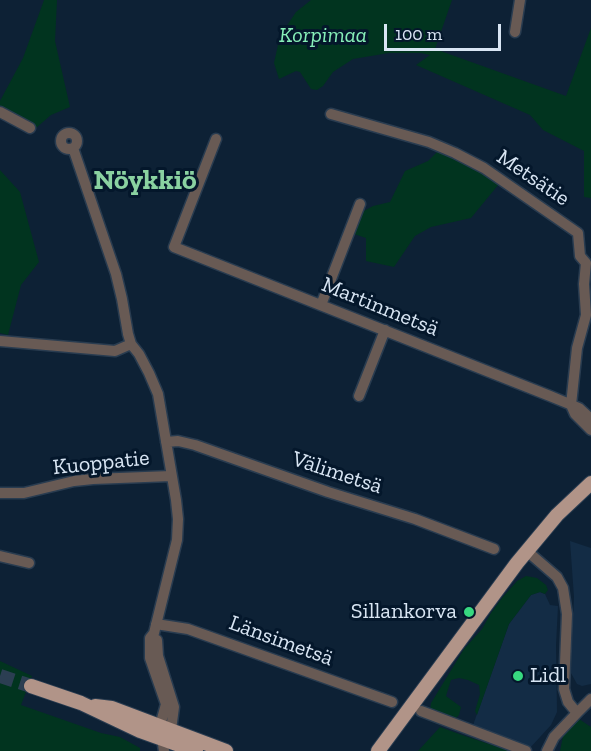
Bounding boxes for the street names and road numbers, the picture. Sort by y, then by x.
street label: Metsätie [491,144,575,212]
street label: Martinmetsä [318,272,442,342]
street label: Kuoppatie [51,445,151,481]
street label: Välimetsä [289,446,385,500]
street label: Länsimetsä [225,610,337,672]

